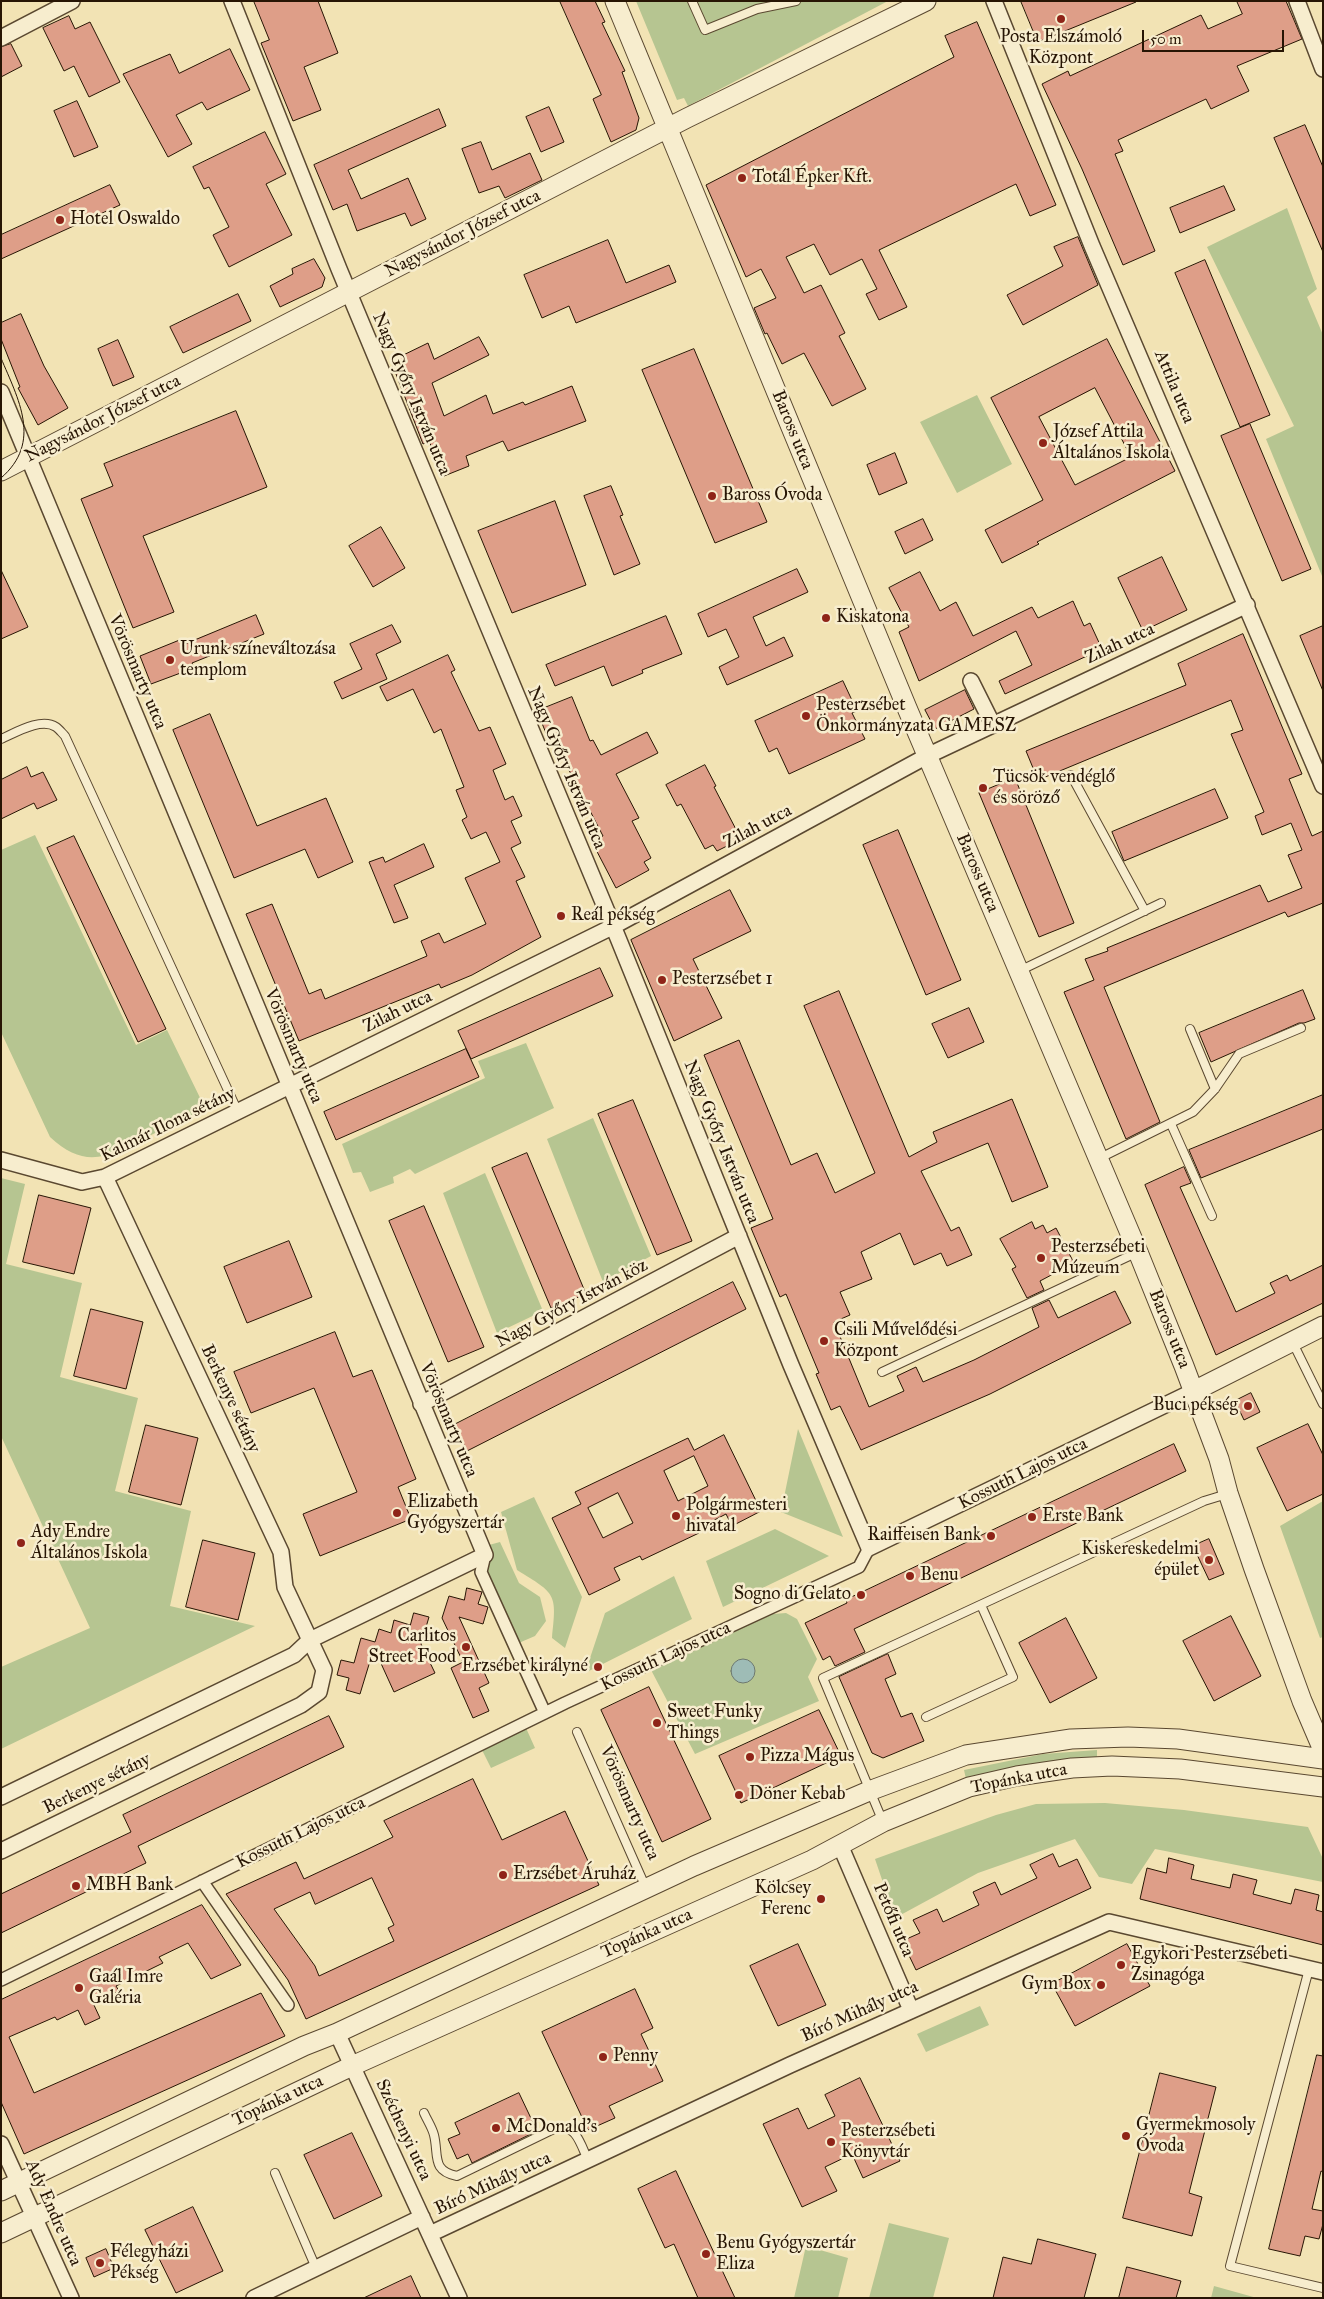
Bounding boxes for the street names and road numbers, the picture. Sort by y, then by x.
street label: Nagysándor József utca [382,185,544,283]
street label: Nagy Győry István utca [367,310,455,478]
street label: Attila utca [1149,347,1199,427]
street label: Nagysándor József utca [22,370,184,468]
street label: Baross utca [766,387,818,473]
street label: Vörösmarty utca [103,611,171,733]
street label: Zilah utca [1082,619,1158,669]
street label: Nagy Győry István utca [522,684,610,852]
street label: Zilah utca [720,800,796,854]
street label: Baross utca [951,830,1003,916]
street label: Vörösmarty utca [259,985,327,1107]
street label: Zilah utca [360,986,436,1038]
street label: Nagy Győry István utca [678,1057,764,1227]
street label: Kalmár Ilona sétány [97,1083,239,1167]
street label: Nagy Győry István köz [492,1255,652,1353]
street label: Baross utca [1143,1286,1195,1372]
street label: Berkenye sétány [196,1342,264,1456]
street label: Vörösmarty utca [414,1359,482,1481]
street label: Kossuth Lajos utca [955,1433,1091,1515]
street label: Kossuth Lajos utca [598,1617,734,1697]
street label: Vörösmarty utca [594,1742,664,1864]
street label: Berkenye sétány [40,1749,154,1819]
street label: Topánka utca [969,1759,1069,1799]
street label: Kossuth Lajos utca [233,1792,369,1874]
street label: Petőfi utca [868,1880,918,1960]
street label: Topánka utca [598,1904,696,1964]
street label: Bíró Mihály utca [798,1977,922,2047]
street label: Topánka utca [229,2071,327,2131]
street label: Széchenyi utca [370,2076,436,2184]
street label: Bíró Mihály utca [431,2148,555,2220]
street label: Ady Endre utca [20,2156,86,2270]

